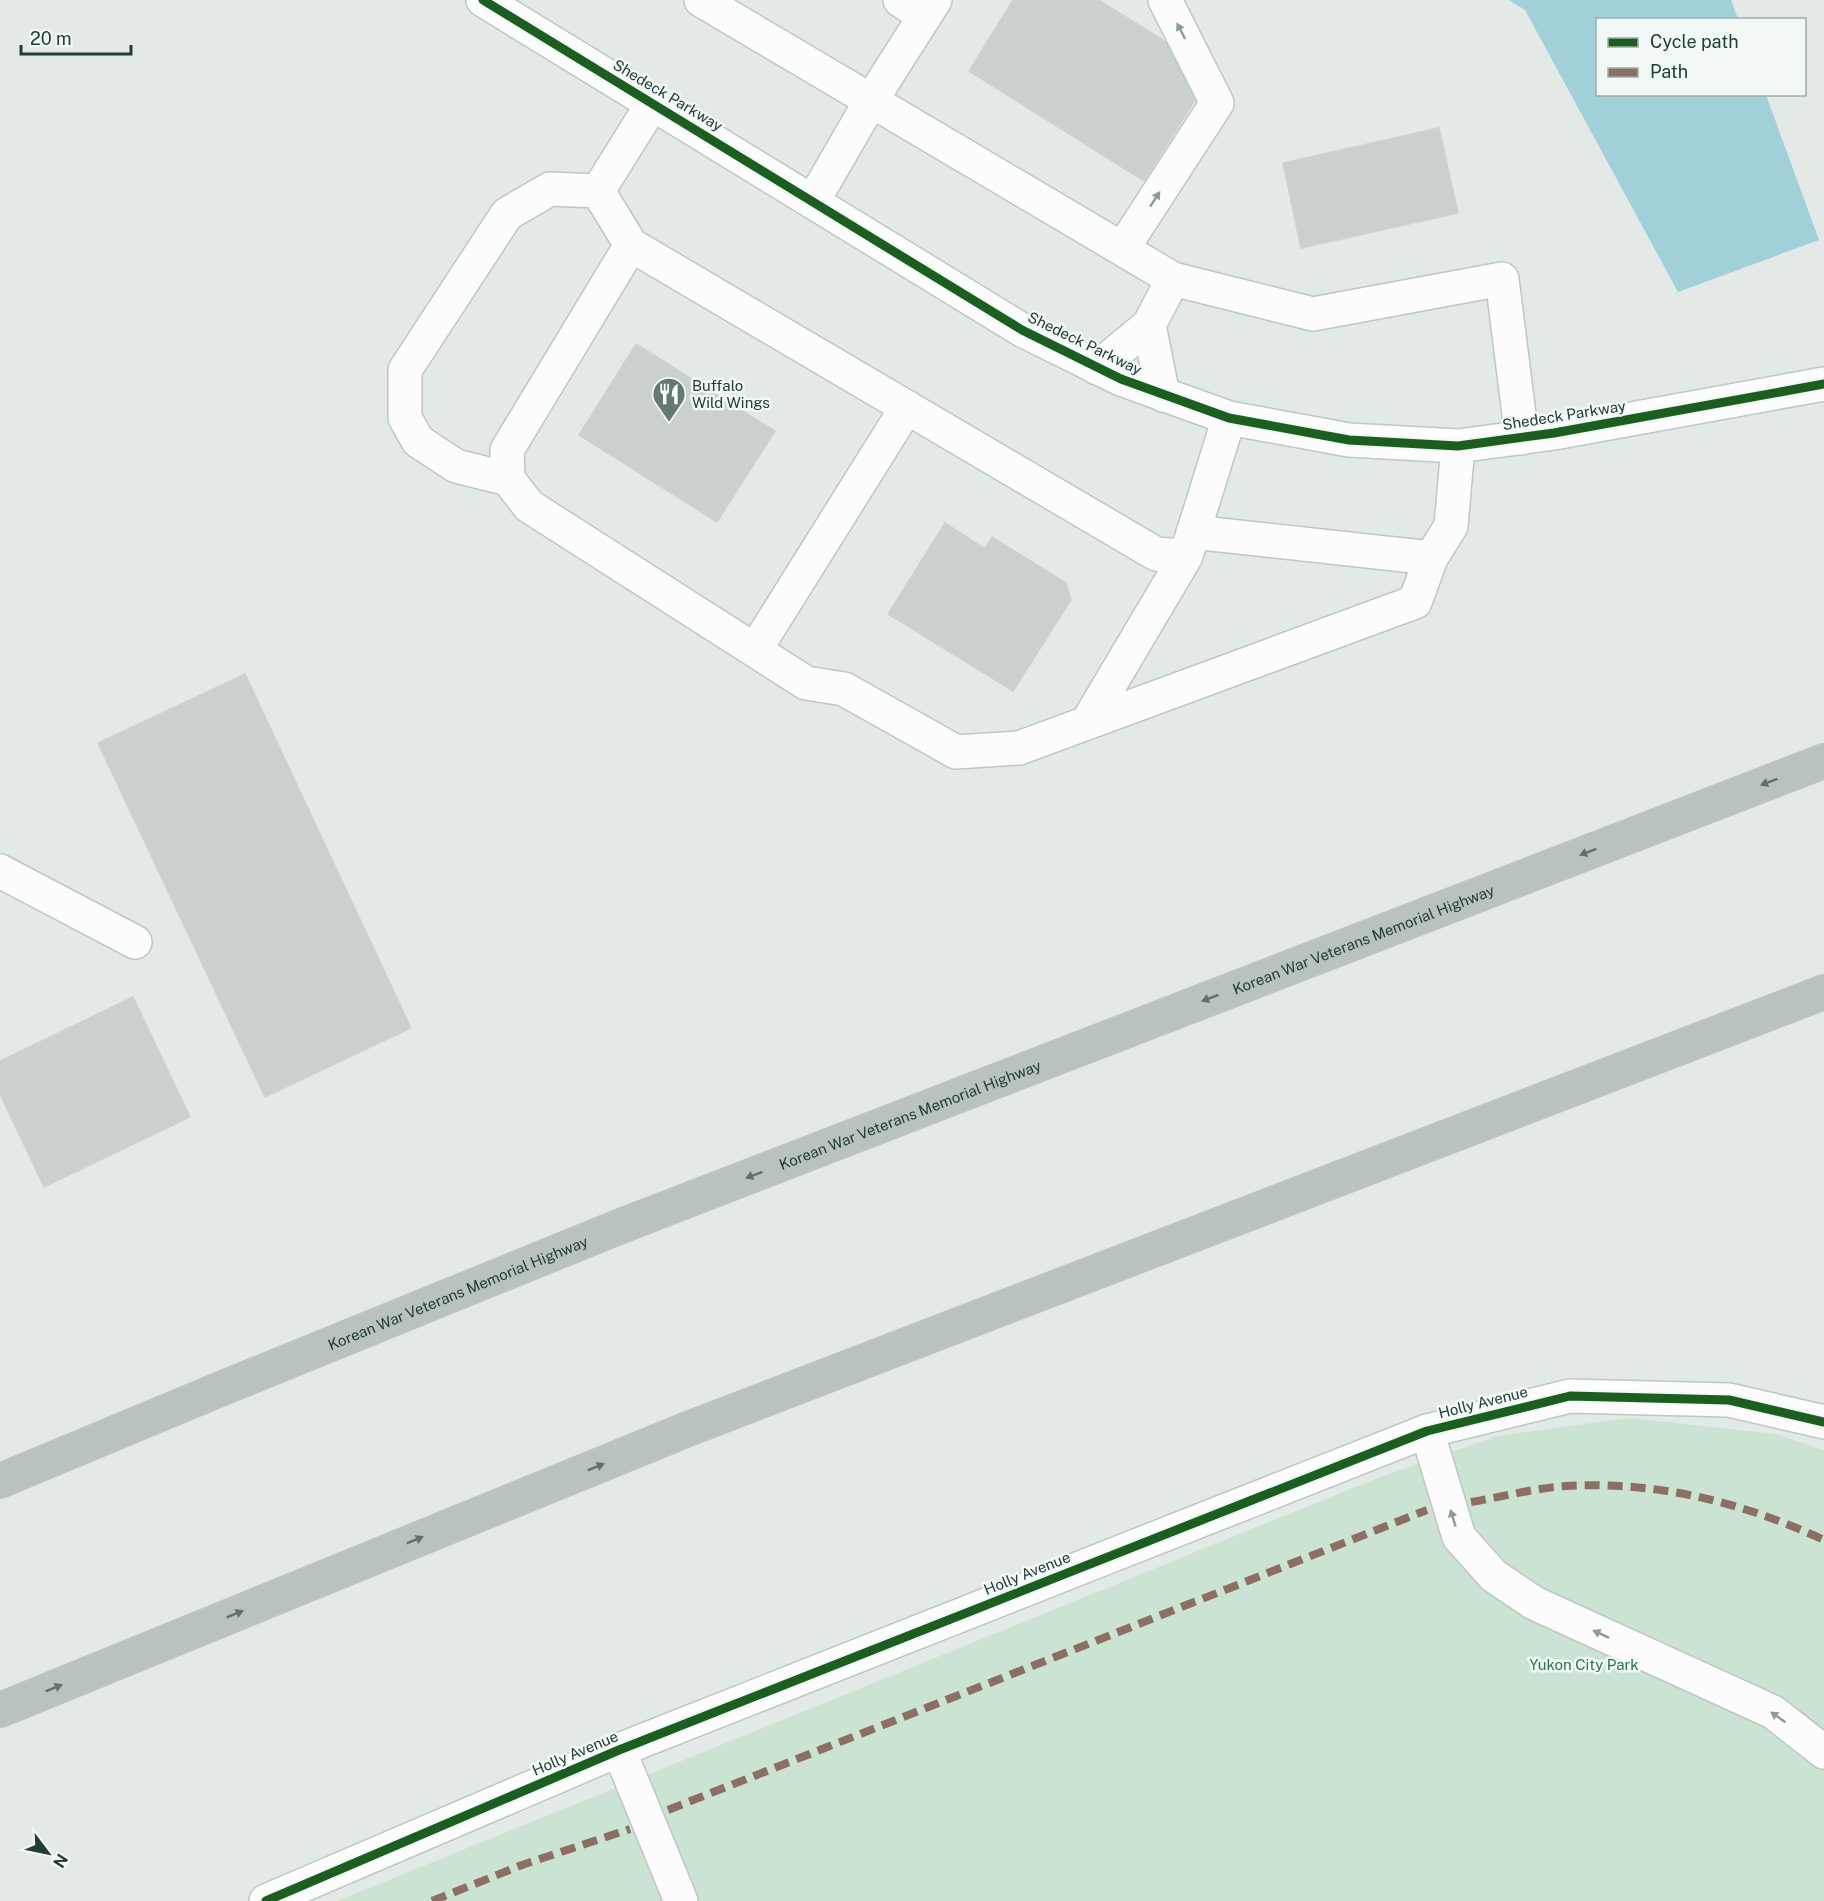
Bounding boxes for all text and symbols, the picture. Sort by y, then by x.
scale bar [21,18,130,56]
legend [1596,18,1806,96]
one-way arrow [1176,22,1186,40]
text: 20 m [30,28,72,49]
text: Cycle path [1650,31,1739,52]
street label: Shedeck Parkway [610,56,726,134]
text: Path [1650,61,1688,82]
one-way arrow [1149,191,1160,207]
street label: Shedeck Parkway [1025,308,1145,378]
restaurant icon: Buffalo Wild Wings [651,376,687,423]
place label: Buffalo Wild Wings [692,377,770,411]
street label: Shedeck Parkway [1501,397,1627,433]
one-way arrow [1760,777,1778,787]
one-way arrow [1578,847,1596,857]
street label: Korean War Veterans Memorial Highway [1230,881,1496,997]
one-way arrow [1201,994,1219,1004]
street label: Korean War Veterans Memorial Highway [777,1056,1043,1173]
one-way arrow [745,1171,763,1180]
street label: Korean War Veterans Memorial Highway [325,1232,590,1353]
street label: Holly Avenue [1437,1383,1529,1421]
one-way arrow [587,1462,605,1471]
one-way arrow [1448,1509,1457,1527]
one-way arrow [407,1535,425,1545]
street label: Holly Avenue [981,1548,1073,1598]
one-way arrow [226,1609,244,1619]
one-way arrow [1593,1629,1610,1638]
park label: Yukon City Park [1529,1656,1639,1673]
one-way arrow [45,1682,63,1692]
one-way arrow [1770,1711,1786,1723]
street label: Holly Avenue [530,1727,620,1779]
north arrow [18,1823,78,1883]
text: N [49,1850,72,1871]

